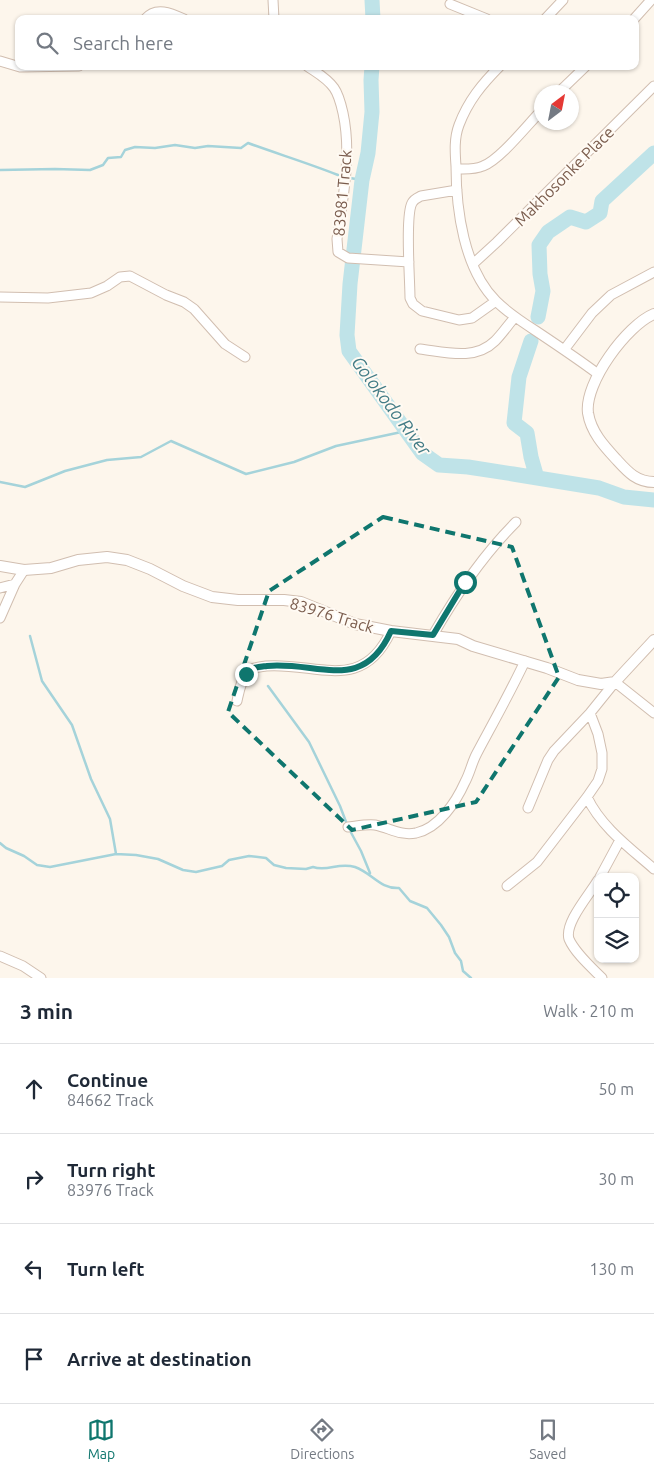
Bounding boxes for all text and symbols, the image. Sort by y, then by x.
search box [15,15,639,70]
icon: search [33,29,61,57]
text: Search here [73,32,173,54]
north arrow [534,85,579,130]
street label: Makhosonke Place [511,123,617,229]
street label: 83981 Track [329,149,355,237]
water label: Golokodo River [348,352,436,460]
route start [454,571,477,594]
street label: 83976 Track [288,594,376,636]
route end [235,663,258,686]
map controls [594,873,639,963]
button: locate [594,873,639,918]
button: layers [594,918,639,963]
text: 3 min [20,999,73,1023]
text: Walk · 210 m [543,1002,634,1020]
text: Continue [67,1069,148,1091]
icon: ahead [20,1075,48,1103]
text: 50 m [598,1080,634,1098]
text: 84662 Track [67,1091,154,1109]
text: Turn right [67,1159,155,1181]
icon: right [20,1165,48,1193]
text: 30 m [598,1170,634,1188]
text: 83976 Track [67,1181,154,1199]
icon: left [20,1255,48,1283]
text: Turn left [67,1258,145,1280]
text: 130 m [589,1260,634,1278]
icon: arrive [20,1345,48,1373]
text: Arrive at destination [67,1348,252,1370]
tab: Map [87,1416,115,1462]
tab: Directions [290,1416,354,1462]
tab: Saved [529,1416,567,1462]

